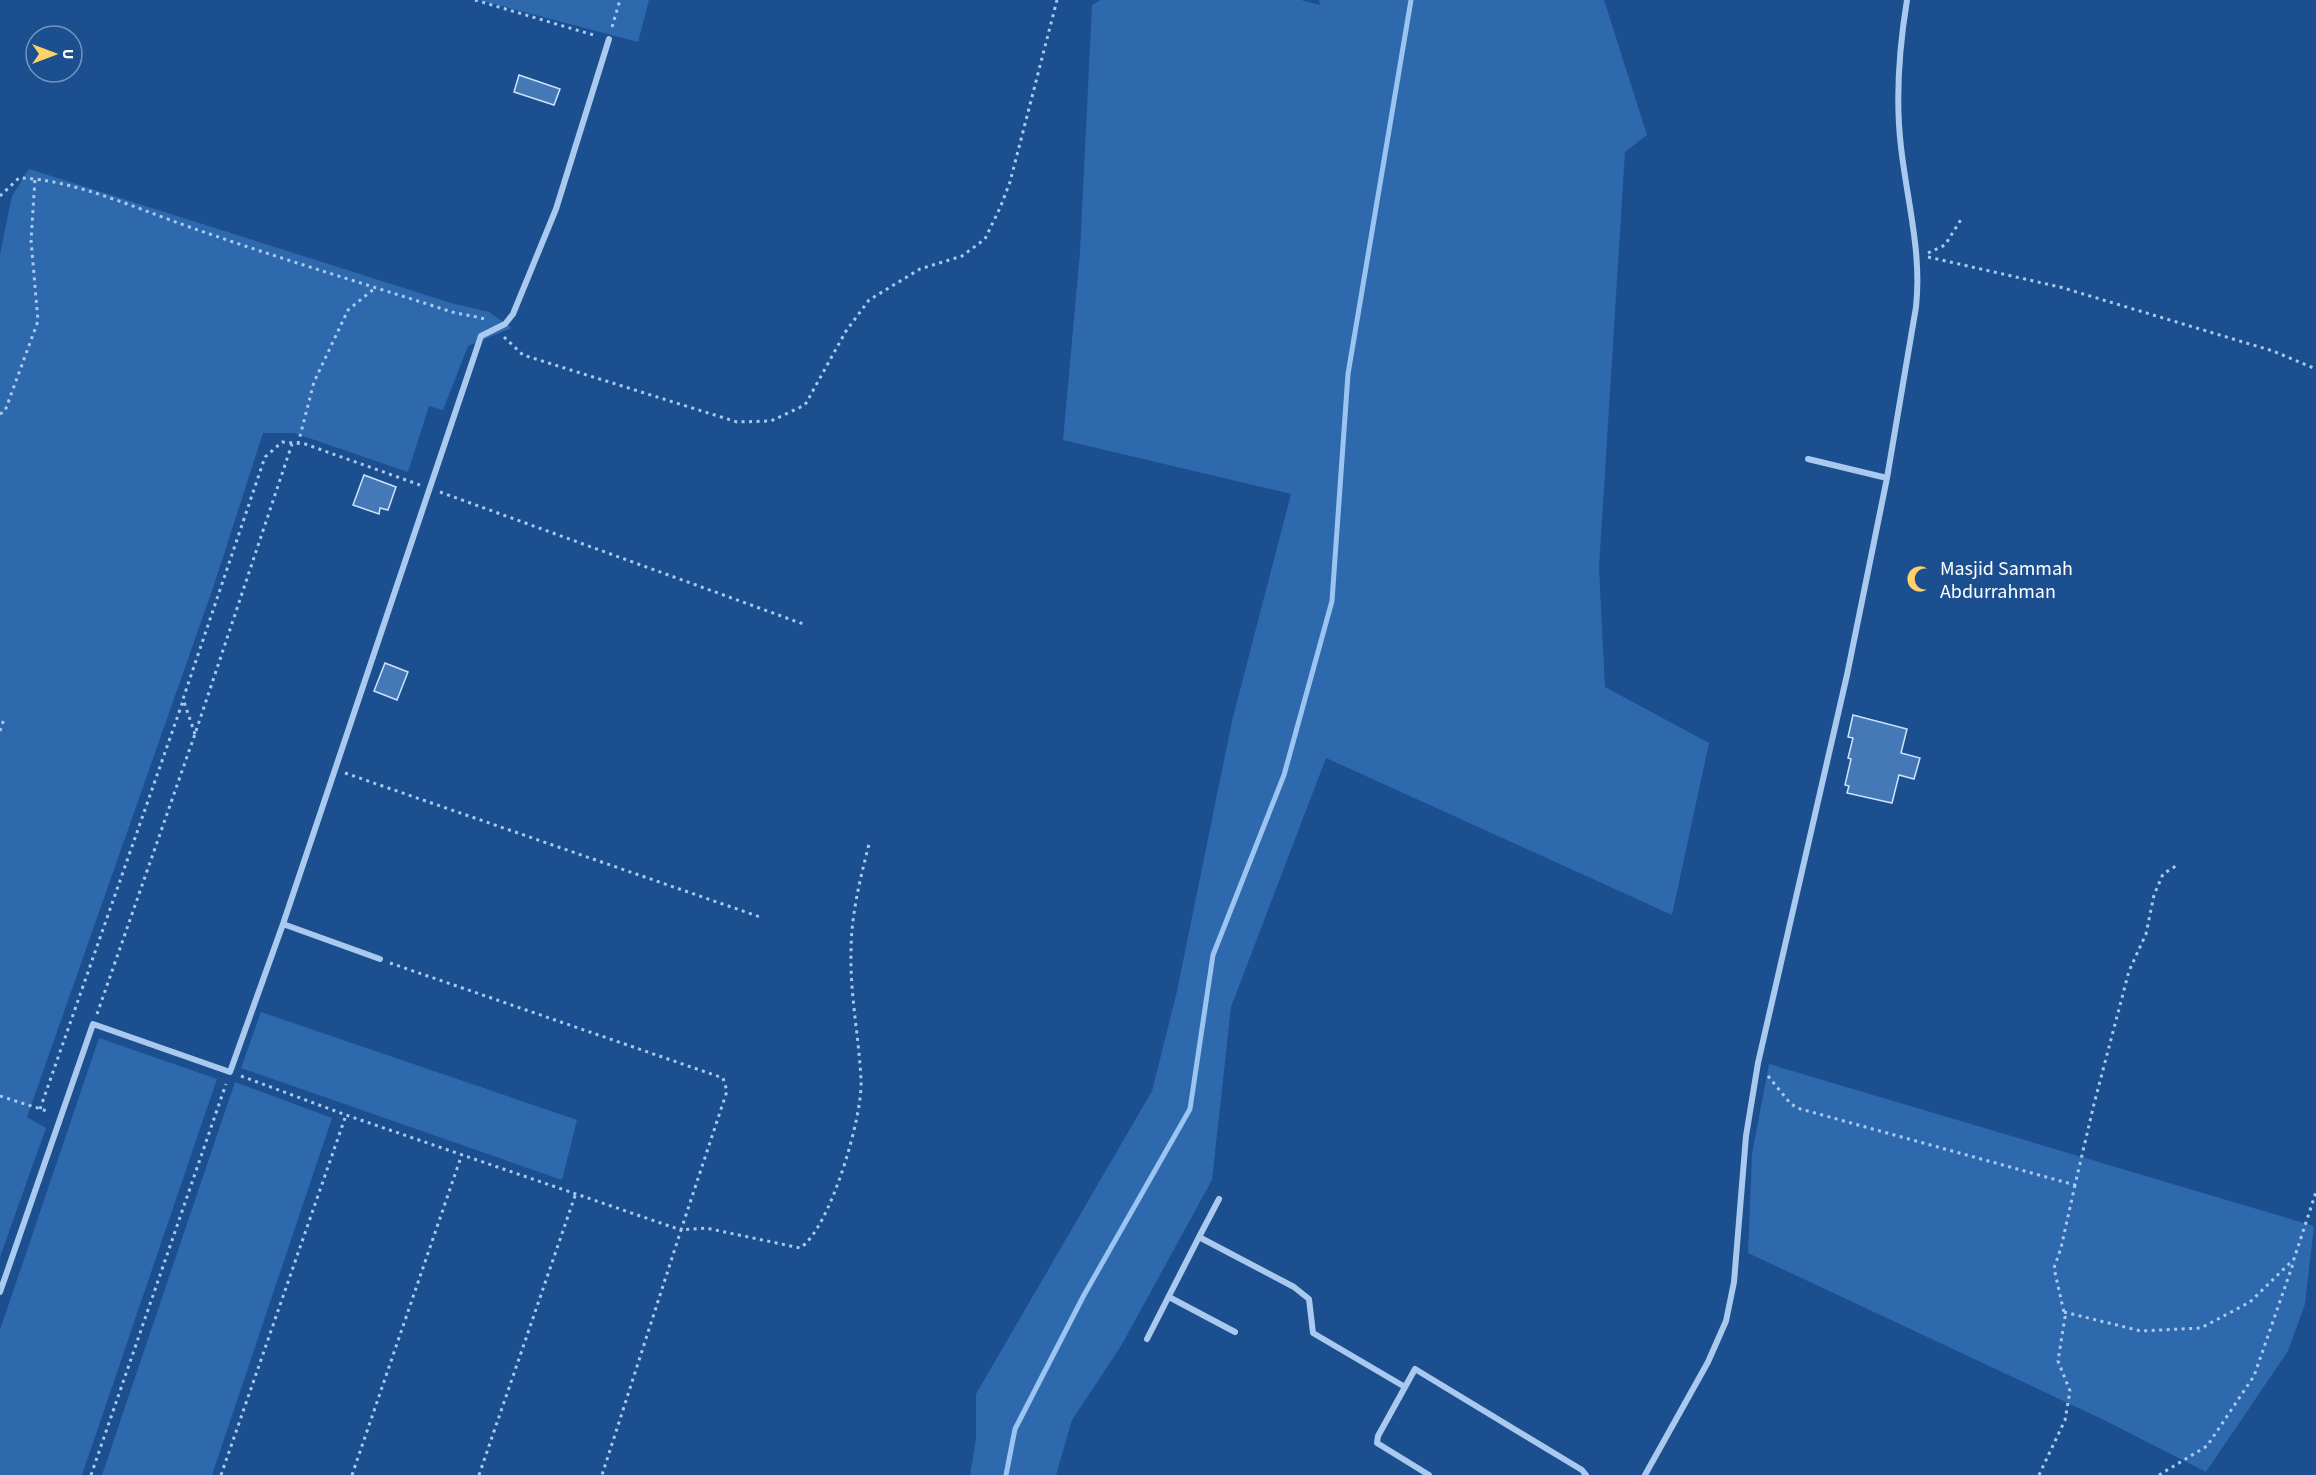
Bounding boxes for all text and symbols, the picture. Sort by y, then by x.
north arrow [24,24,84,84]
text: U [57,49,79,59]
place label: Masjid Sammah Abdurrahman [1940,555,2073,606]
mosque icon: Masjid Sammah Abdurrahman [1905,564,1935,594]

